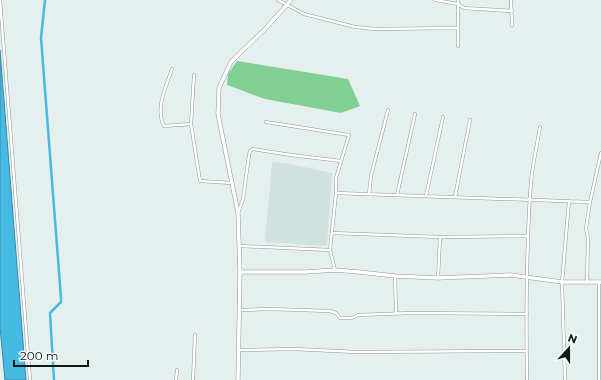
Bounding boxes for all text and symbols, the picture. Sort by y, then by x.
north arrow [549,328,589,368]
text: N [566,331,579,347]
scale bar [14,342,88,368]
text: 200 m [20,348,59,363]

